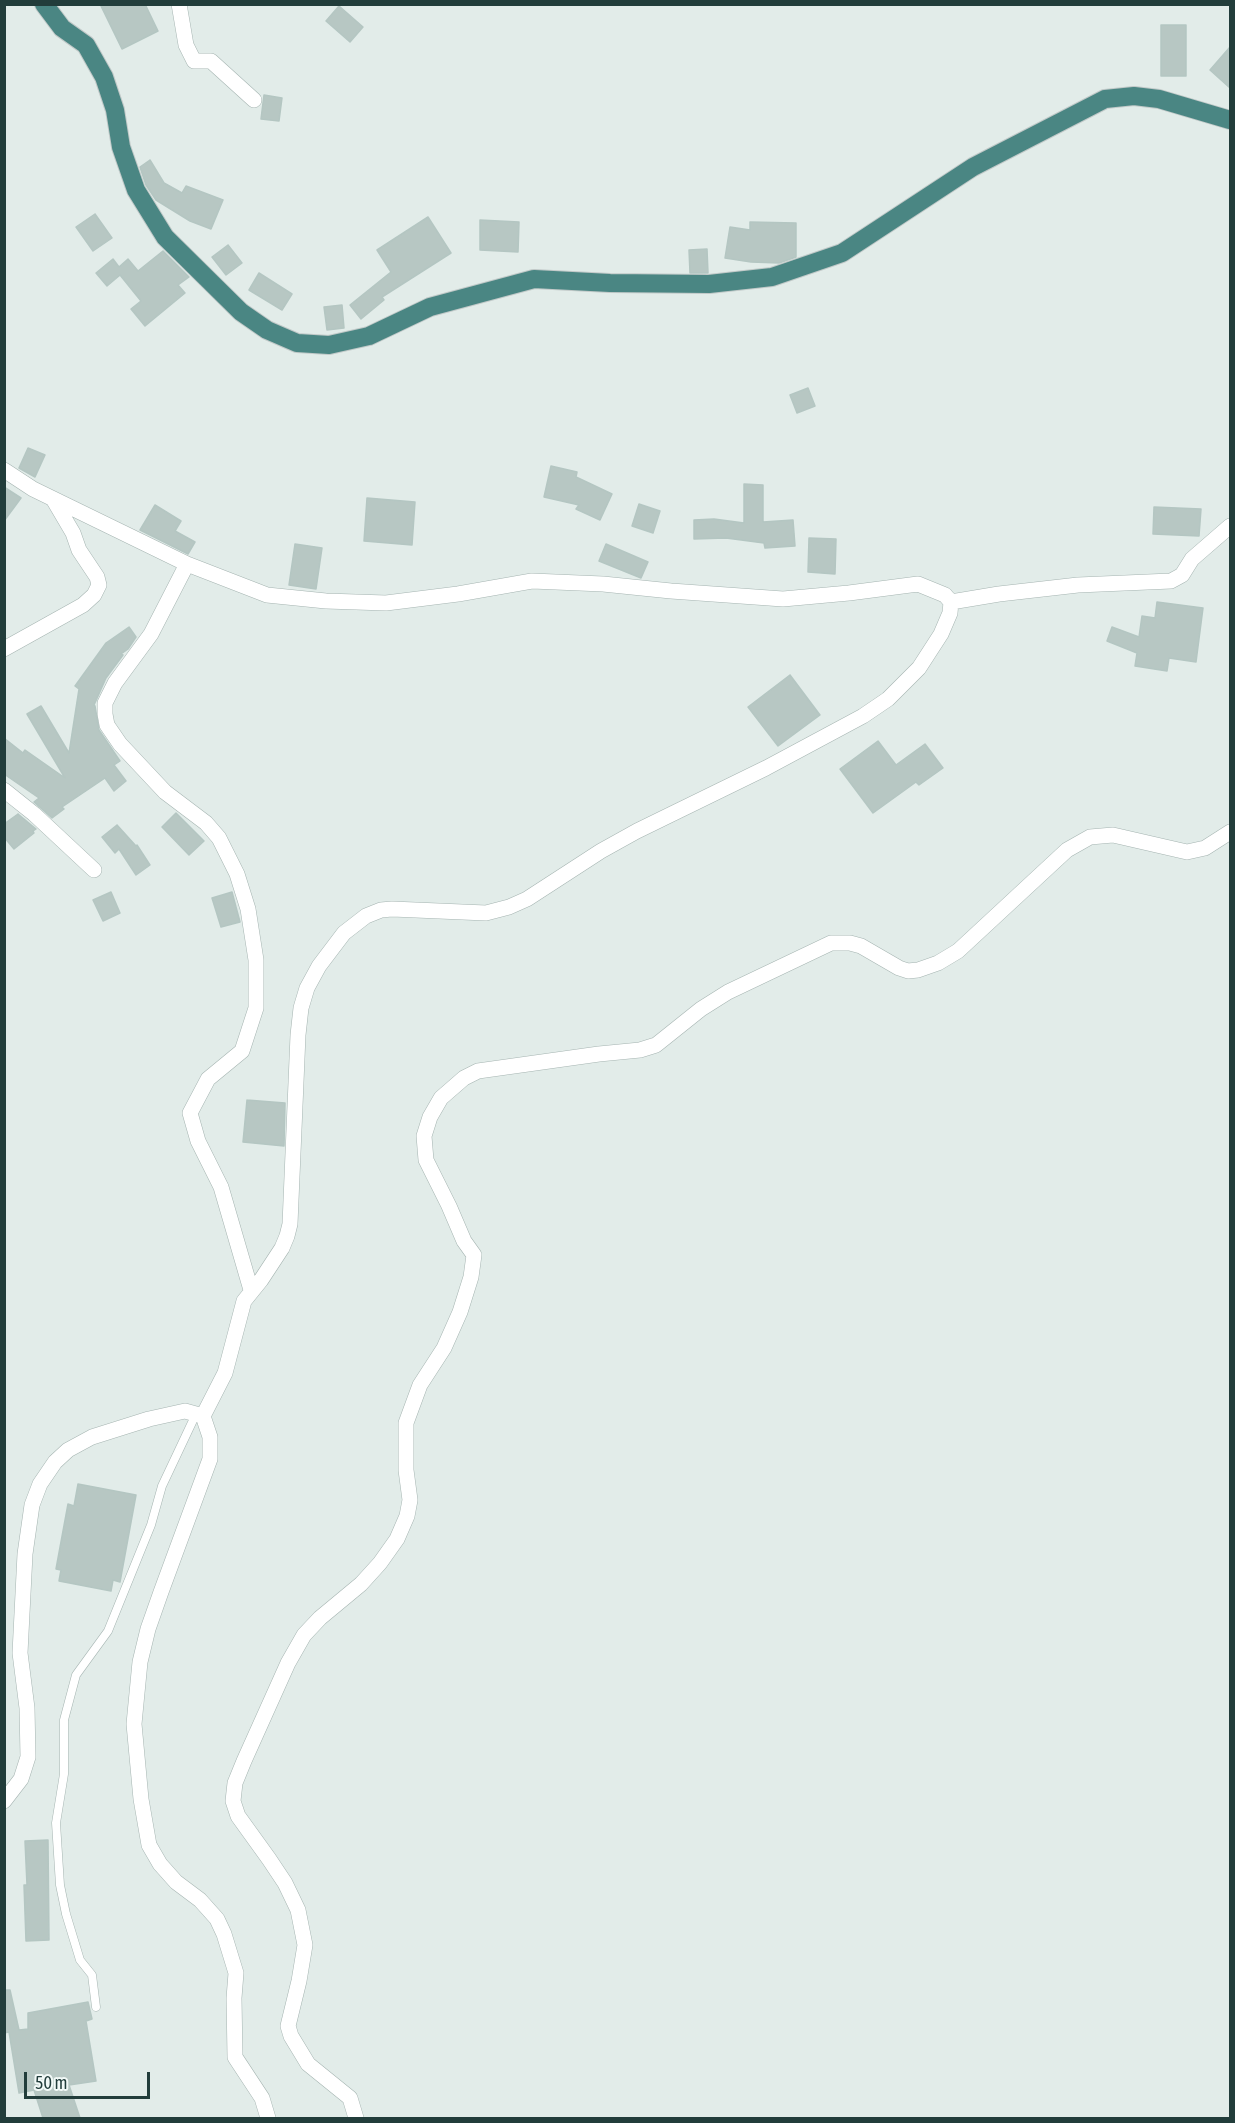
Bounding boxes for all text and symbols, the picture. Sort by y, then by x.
scale bar [27,2060,153,2098]
text: 50 m [35,2072,67,2093]

